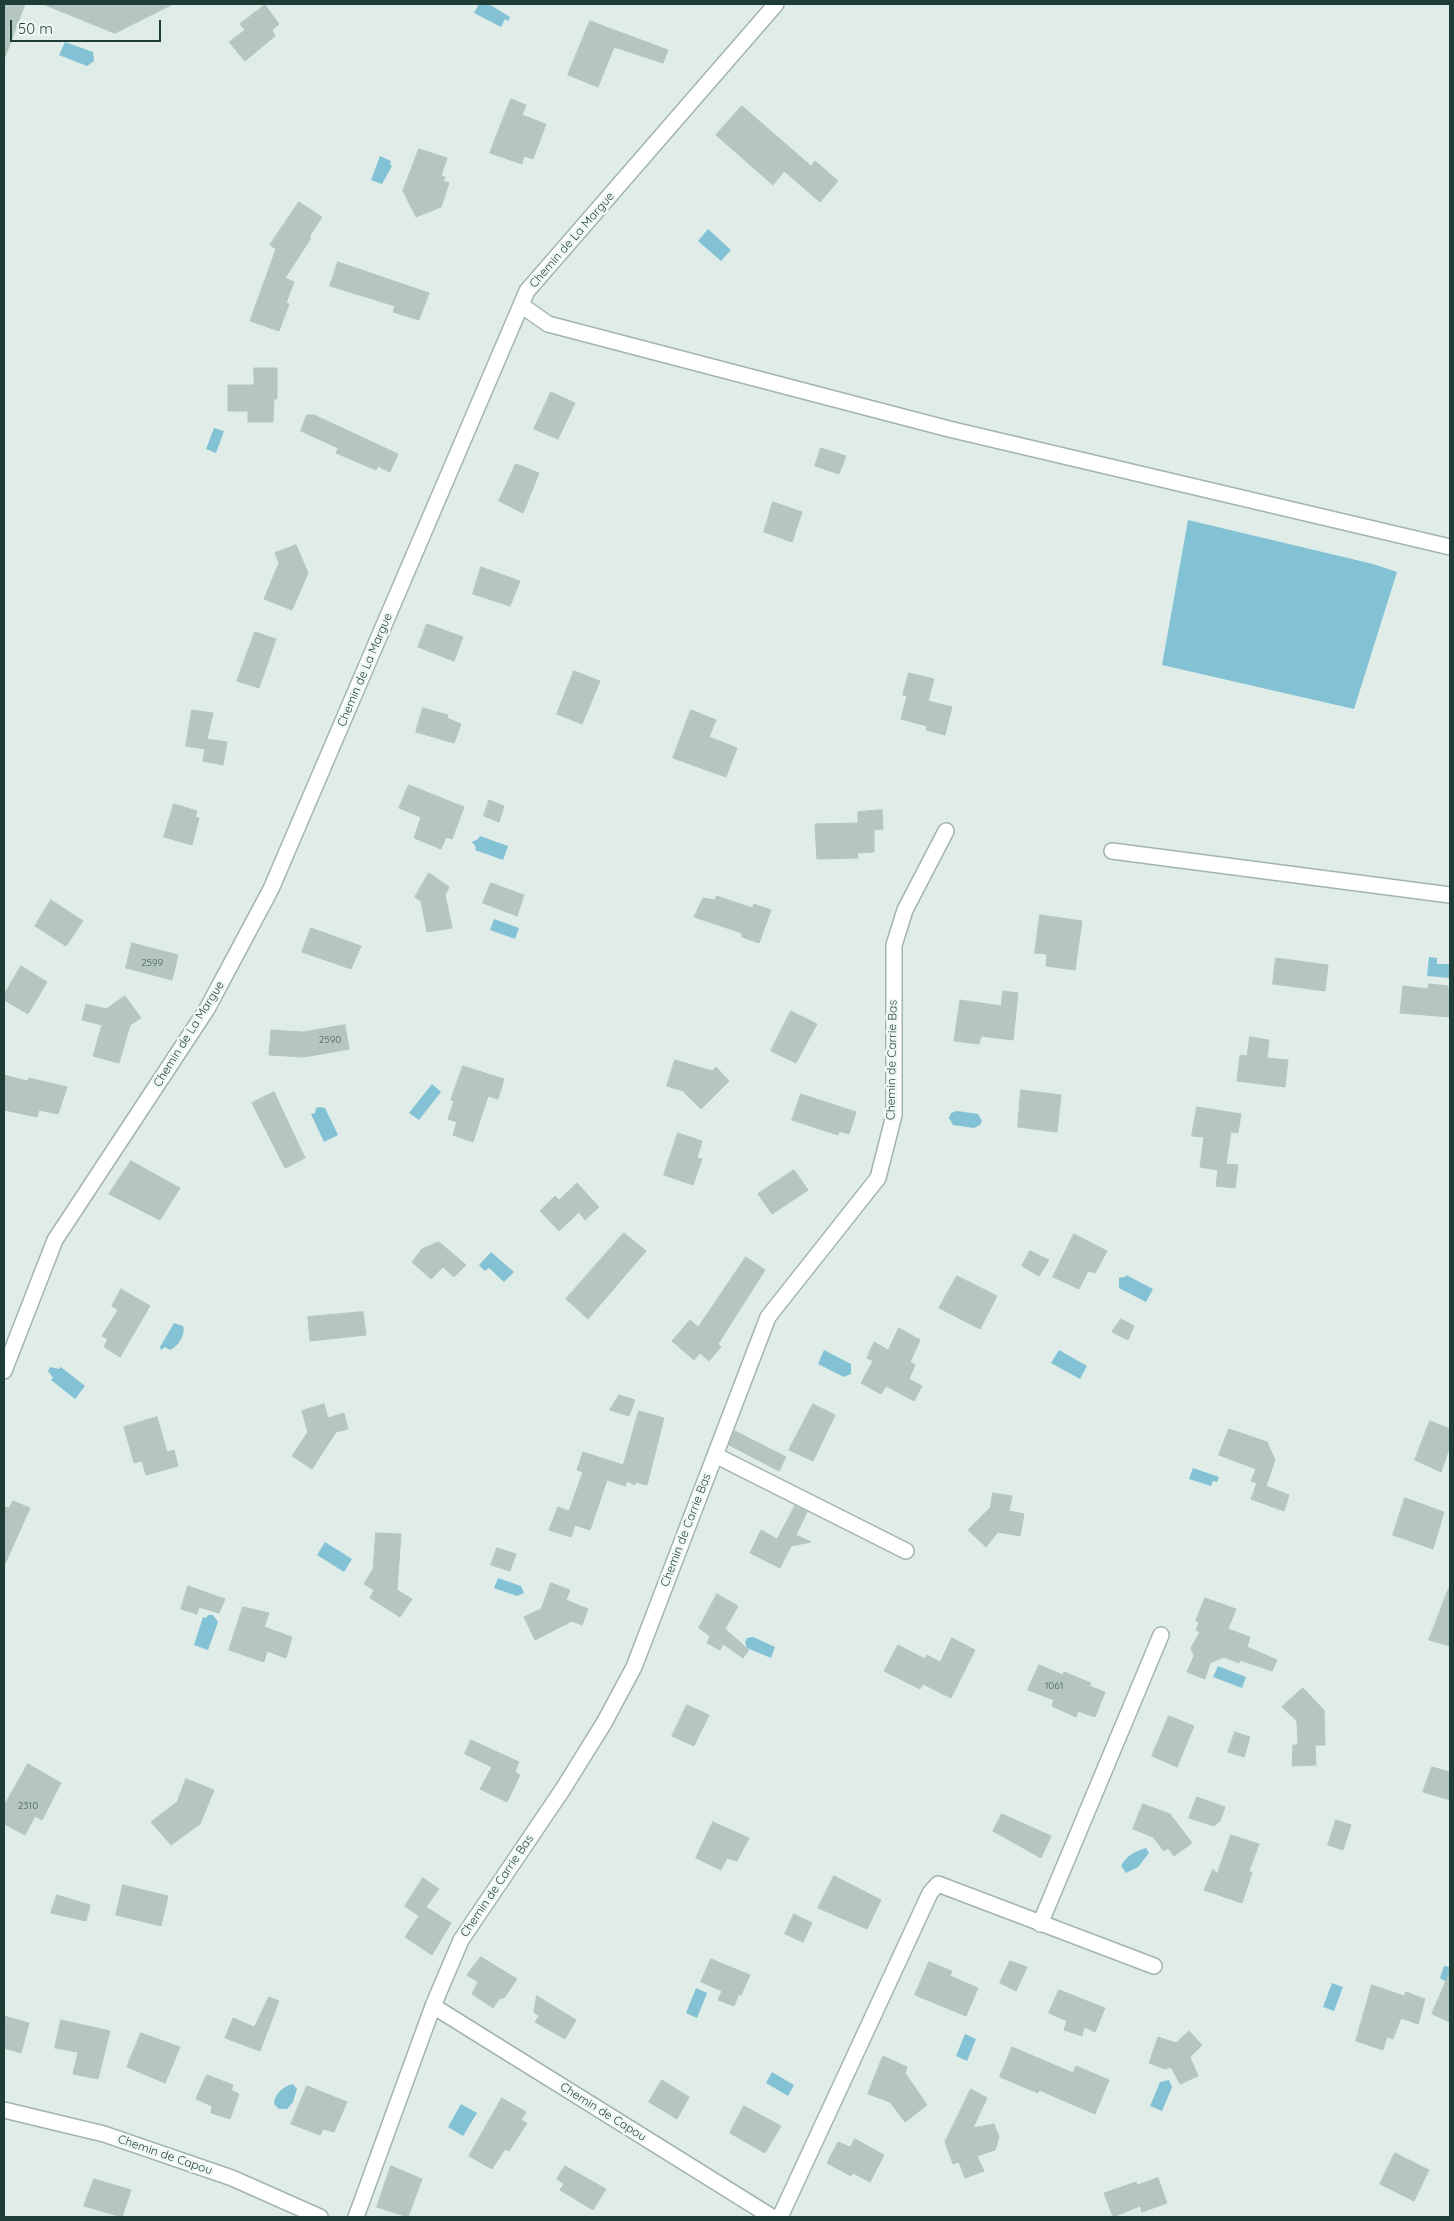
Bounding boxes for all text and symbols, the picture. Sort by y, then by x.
scale bar [12,10,164,42]
text: 50 m [18,19,53,38]
street label: Chemin de La Margue [527,189,617,291]
street label: Chemin de La Margue [335,611,395,729]
house number: 2599 [141,957,163,969]
street label: Chemin de La Margue [151,978,227,1090]
street label: Chemin de Carrie Bas [884,1000,900,1120]
house number: 2590 [319,1034,341,1046]
street label: Chemin de Carrie Bas [658,1471,714,1589]
house number: 1061 [1045,1680,1063,1692]
house number: 2310 [18,1800,38,1812]
street label: Chemin de Carrie Bas [457,1832,537,1940]
street label: Chemin de Capou [557,2080,649,2144]
street label: Chemin de Capou [116,2132,214,2178]

